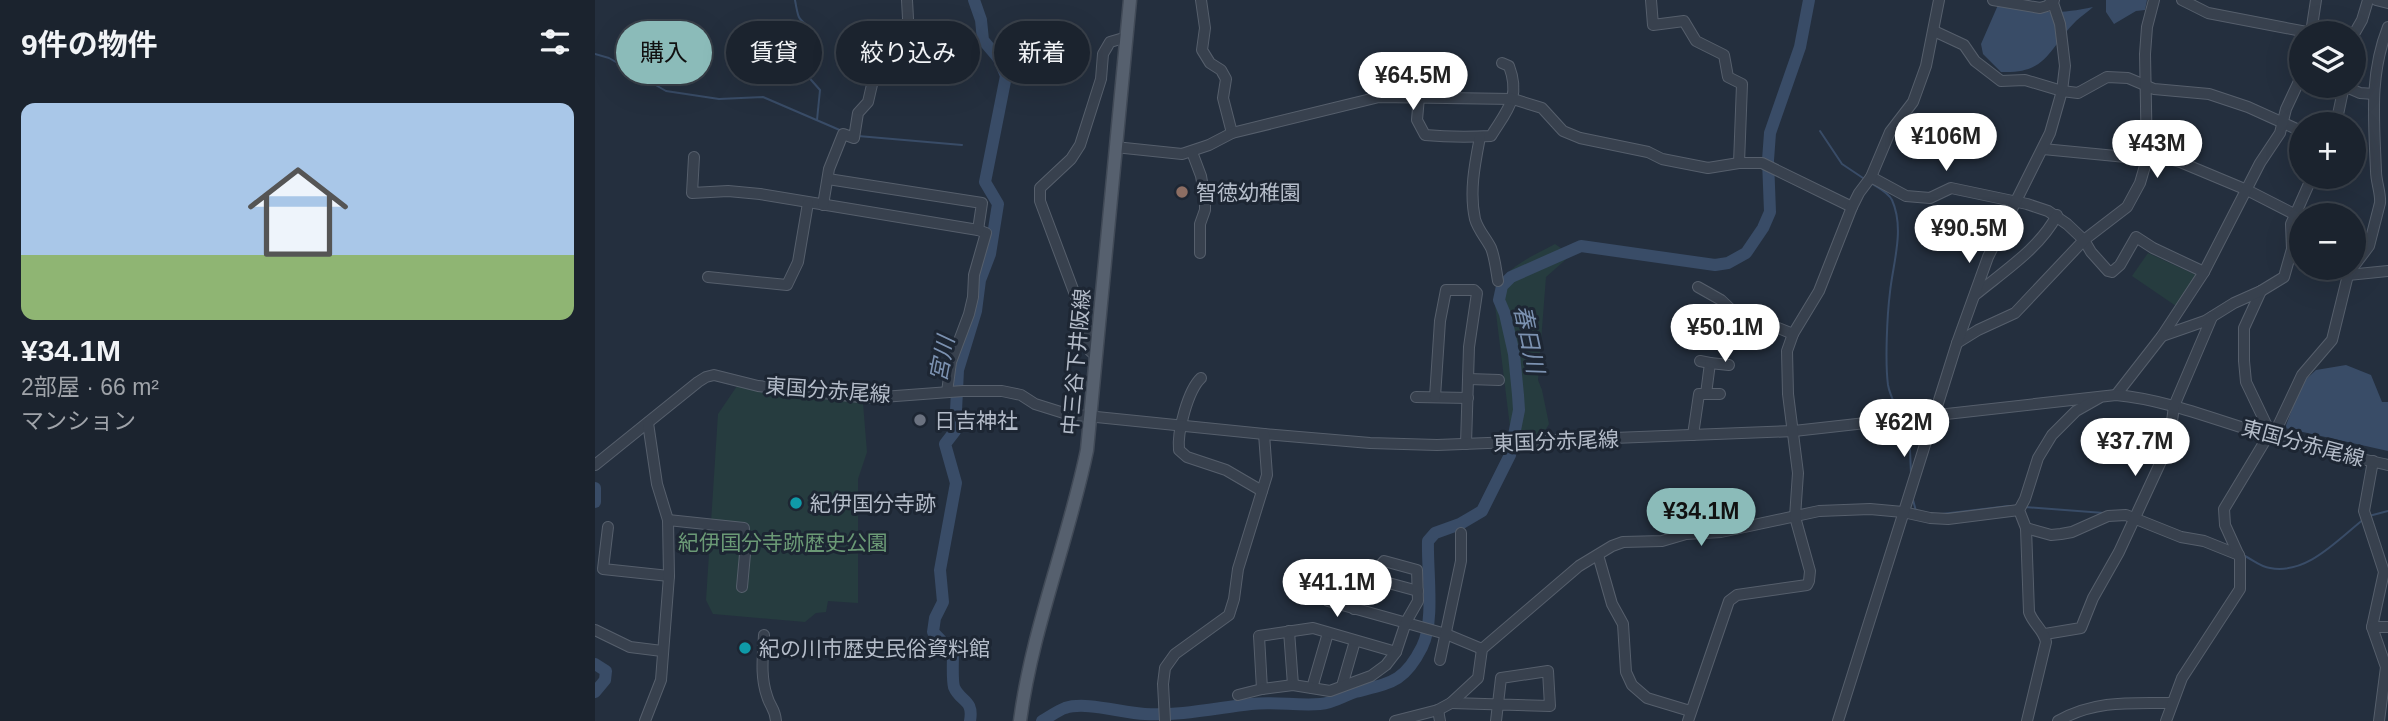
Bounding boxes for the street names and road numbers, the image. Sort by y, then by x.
street label: 中三谷下井阪線 [1058,288,1094,436]
street label: 東国分赤尾線 [764,374,892,406]
street label: 東国分赤尾線 [2239,416,2367,470]
street label: 東国分赤尾線 [1493,427,1619,455]

